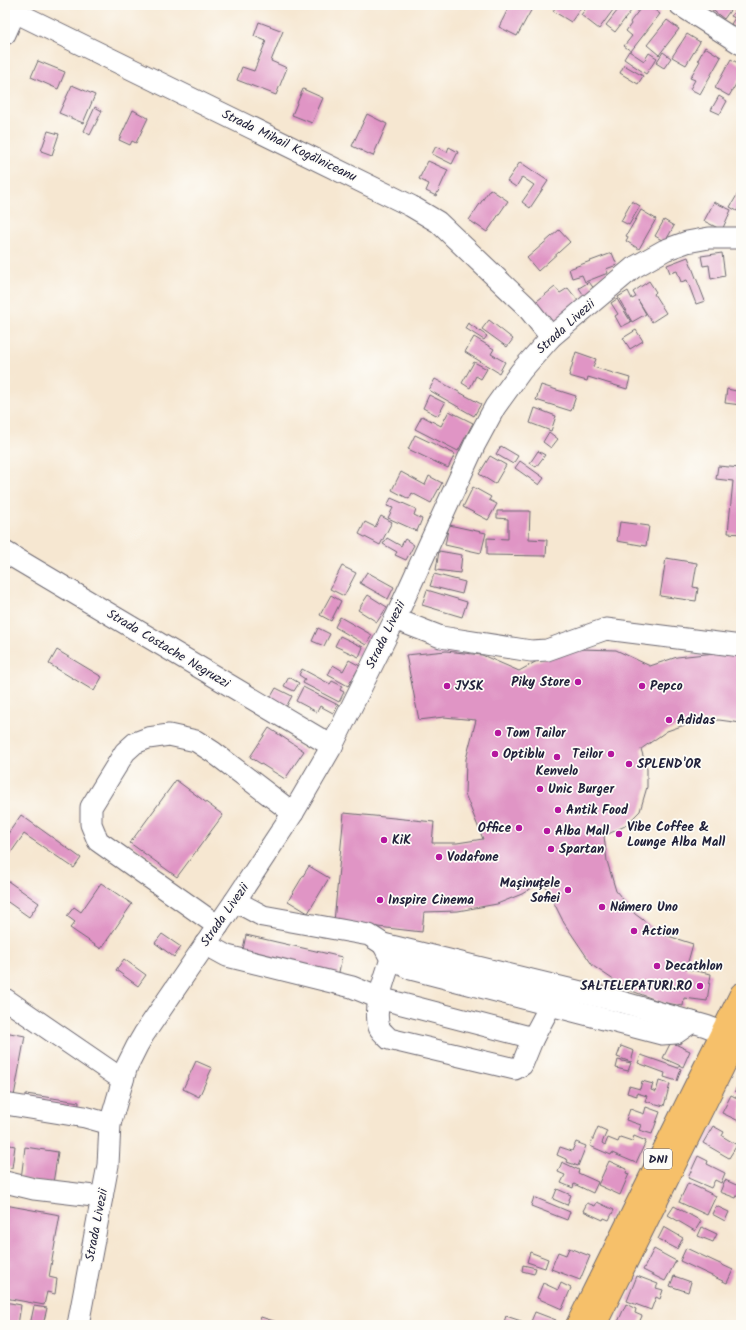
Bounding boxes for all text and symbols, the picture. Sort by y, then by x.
street label: Strada Mihail Kogălniceanu [218,104,361,188]
street label: Strada Livezii [532,294,601,359]
street label: Strada Livezii [360,597,412,673]
street label: Strada Costache Negruzzi [102,604,234,695]
place label: Piky Store [511,672,571,693]
place label: JYSK [455,676,484,697]
place label: Pepco [650,676,683,697]
marker: Piky Store [573,677,583,687]
marker: JYSK [442,681,452,691]
marker: Pepco [637,681,647,691]
place label: Adidas [677,710,715,731]
marker: Adidas [664,715,674,725]
place label: Tom Tailor [506,723,567,744]
marker: Tom Tailor [493,728,503,738]
place label: Optiblu [503,744,545,765]
place label: Teilor [572,744,604,765]
marker: Optiblu [490,749,500,759]
marker: Teilor [606,749,616,759]
marker: Kenvelo [552,752,562,762]
place label: SPLEND'OR [637,754,701,775]
marker: SPLEND'OR [624,759,634,769]
place label: Kenvelo [536,761,578,782]
place label: Unic Burger [548,779,615,800]
marker: Unic Burger [535,784,545,794]
place label: Antik Food [566,800,629,821]
marker: Antik Food [553,805,563,815]
place label: Vibe Coffee & Lounge Alba Mall [627,817,726,853]
place label: Office [478,818,512,839]
place label: Alba Mall [555,821,610,842]
marker: Office [514,823,524,833]
marker: Alba Mall [542,826,552,836]
marker: Vibe Coffee & Lounge Alba Mall [614,829,624,839]
place label: KiK [392,830,411,851]
marker: KiK [379,835,389,845]
place label: Spartan [559,839,604,860]
marker: Spartan [546,844,556,854]
place label: Vodafone [447,847,499,868]
marker: Vodafone [434,852,444,862]
place label: Mașinuțele Sofiei [500,873,561,909]
street label: Strada Livezii [195,878,255,951]
marker: Mașinuțele Sofiei [563,885,573,895]
place label: Inspire Cinema [388,890,474,911]
marker: Inspire Cinema [375,895,385,905]
place label: Número Uno [610,897,678,918]
marker: Número Uno [597,902,607,912]
place label: Action [642,921,679,942]
marker: Action [629,926,639,936]
place label: Decathlon [665,956,723,977]
marker: Decathlon [652,961,662,971]
place label: SALTELEPATURI.RO [580,976,692,997]
marker: SALTELEPATURI.RO [695,981,705,991]
road number: DN1 [644,1149,672,1169]
street label: Strada Livezii [80,1186,114,1263]

